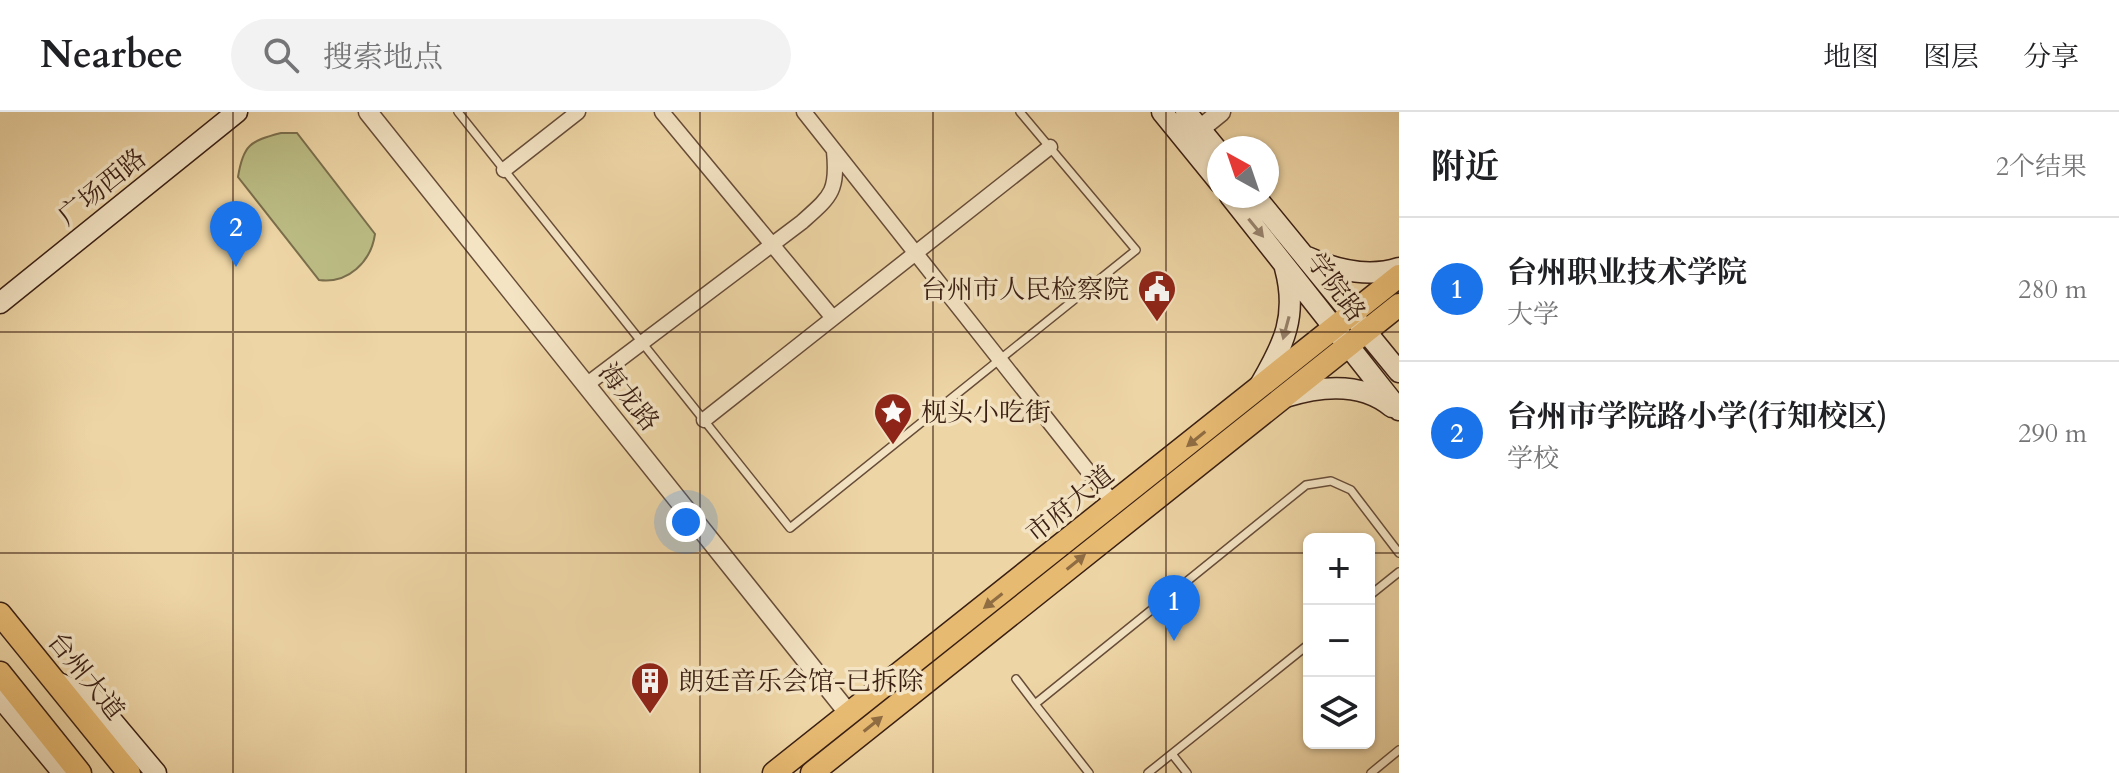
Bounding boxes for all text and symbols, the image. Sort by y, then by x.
search box [231,19,791,91]
text: Nearbee [40,29,183,81]
icon: search [259,33,303,77]
text: 搜索地点 [323,37,443,78]
text: 地图 [1823,38,1879,76]
text: 图层 [1923,38,1979,76]
text: 分享 [2023,38,2079,76]
north arrow [1207,136,1279,208]
street label: 广场西路 [51,141,153,233]
text: 附近 [1431,144,1499,190]
text: 2个结果 [1996,149,2087,184]
pin: 2 [210,201,262,267]
one-way arrow [1247,218,1264,238]
street label: 学院路 [1299,245,1373,329]
text: 台州职业技术学院 [1507,252,1747,293]
public building icon: 台州市人民检察院 [1136,268,1178,323]
place label: 台州市人民检察院 [921,272,1129,307]
text: 1 [1450,272,1464,307]
text: 280 m [2018,272,2087,307]
text: 大学 [1507,297,1559,332]
one-way arrow [1280,316,1292,341]
street label: 海龙路 [591,356,667,438]
place icon: 枧头小吃街 [872,391,914,446]
place label: 枧头小吃街 [921,395,1051,430]
text: 台州市学院路小学(行知校区) [1507,396,1887,437]
text: 2 [1450,416,1464,451]
text: 290 m [2018,416,2087,451]
one-way arrow [1186,430,1206,446]
text: 学校 [1507,441,1559,476]
street label: 市府大道 [1019,458,1121,550]
your location [666,502,706,542]
map controls [1303,533,1375,749]
button: + [1303,533,1375,605]
one-way arrow [1066,555,1086,571]
pin: 1 [1148,575,1200,641]
one-way arrow [983,592,1003,608]
button: − [1303,605,1375,677]
street label: 台州大道 [40,625,132,727]
building icon: 朗廷音乐会馆-已拆除 [629,660,671,715]
place label: 朗廷音乐会馆-已拆除 [678,664,924,699]
button: layers [1303,677,1375,749]
one-way arrow [863,717,883,733]

